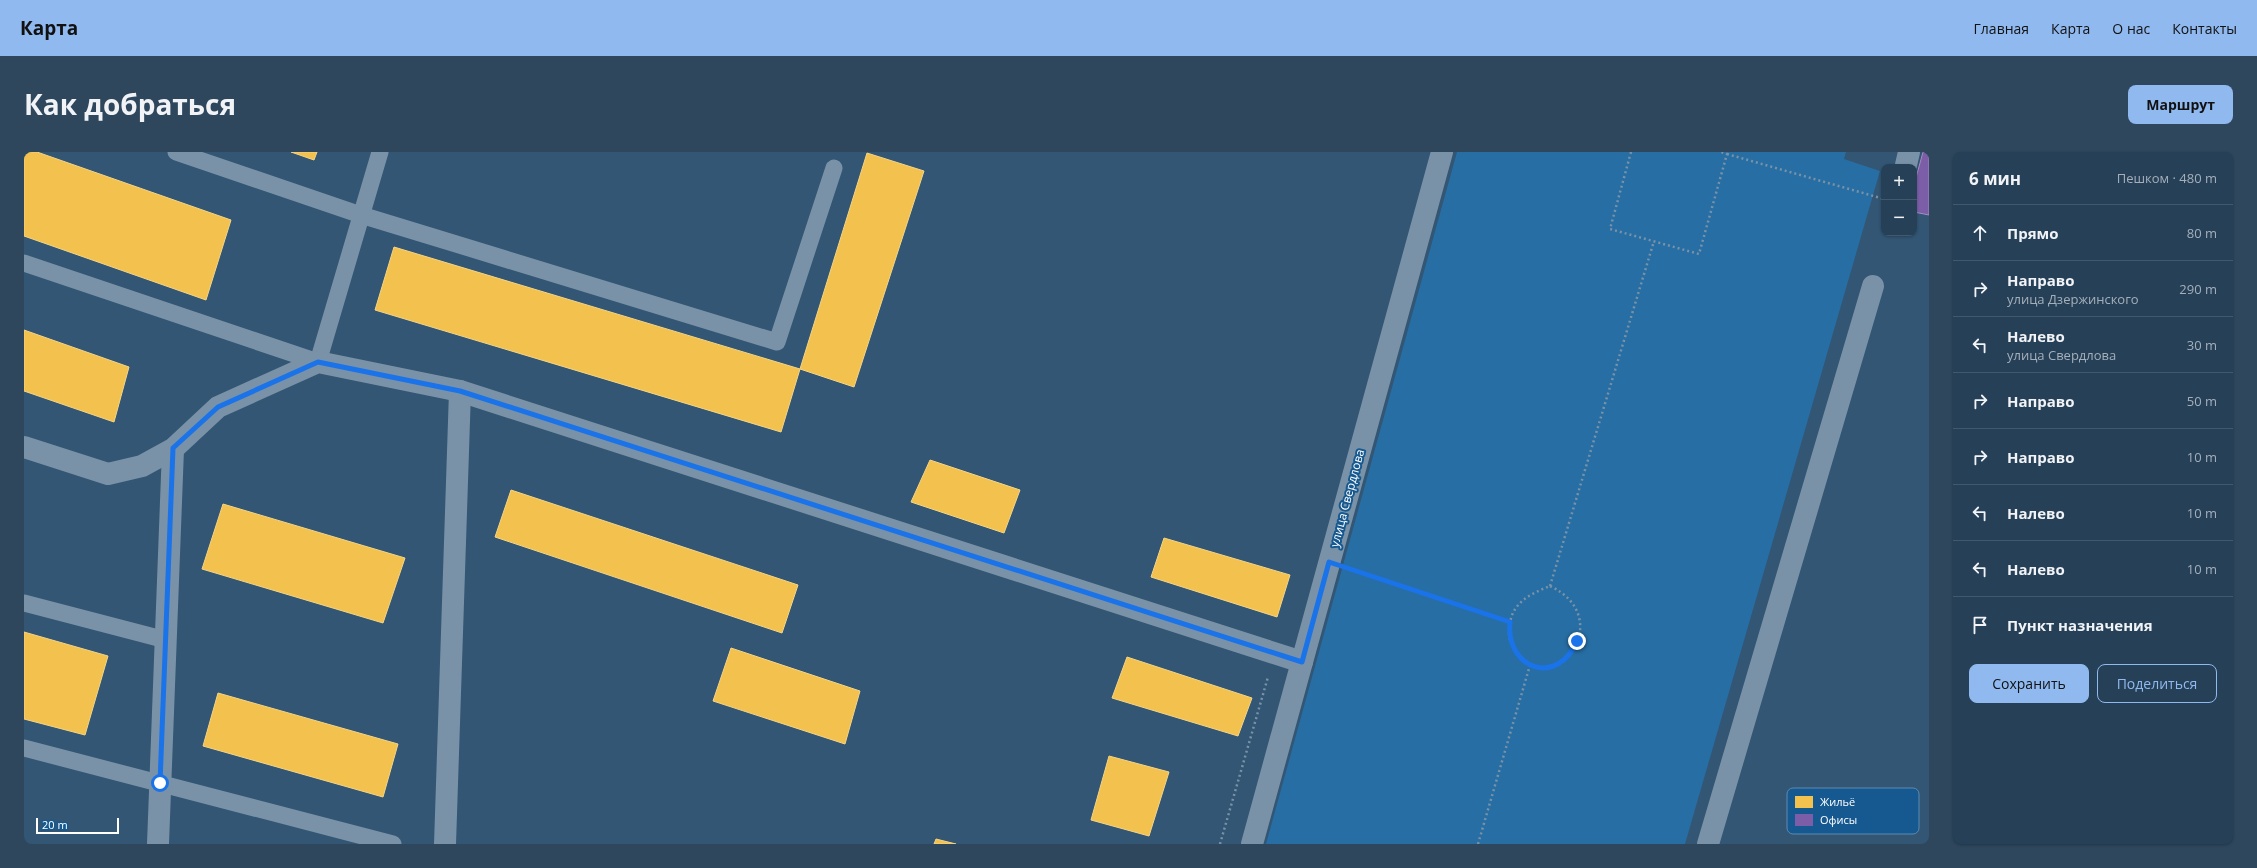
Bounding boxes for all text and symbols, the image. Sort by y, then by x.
text: Карта [20,15,78,41]
text: Главная [1974,19,2029,38]
text: Карта [2051,19,2090,38]
text: О нас [2112,19,2150,38]
text: Контакты [2172,19,2237,38]
text: Как добраться [24,85,236,123]
button: Маршрут [2128,85,2233,124]
map controls [1881,164,1917,236]
button: + [1881,164,1917,200]
text: 6 мин [1969,167,2021,190]
text: Пешком · 480 m [2117,169,2217,187]
button: − [1881,200,1917,236]
icon: ahead [1969,222,1991,244]
text: Прямо [2007,223,2059,243]
text: 80 m [2187,224,2217,242]
text: Направо [2007,270,2075,290]
icon: right [1969,278,1991,300]
text: 290 m [2179,280,2217,298]
text: улица Дзержинского [2007,290,2139,308]
text: Налево [2007,326,2065,346]
icon: left [1969,334,1991,356]
text: 30 m [2187,336,2217,354]
text: улица Свердлова [2007,346,2116,364]
icon: right [1969,390,1991,412]
text: Направо [2007,391,2075,411]
text: 50 m [2187,392,2217,410]
icon: right [1969,446,1991,468]
street label: улица Свердлова [1326,447,1368,549]
text: Направо [2007,447,2075,467]
text: 10 m [2187,448,2217,466]
icon: left [1969,502,1991,524]
text: Налево [2007,503,2065,523]
text: 10 m [2187,504,2217,522]
icon: left [1969,558,1991,580]
text: Налево [2007,559,2065,579]
text: 10 m [2187,560,2217,578]
icon: arrive [1969,614,1991,636]
text: Пункт назначения [2007,615,2153,635]
route end [1568,632,1586,650]
button: Сохранить [1969,664,2089,703]
button: Поделиться [2097,664,2217,703]
route start [151,774,169,792]
legend [1787,788,1919,834]
text: Жильё [1820,794,1855,809]
text: Офисы [1820,812,1857,827]
scale bar [36,816,119,835]
text: 20 m [42,817,68,832]

